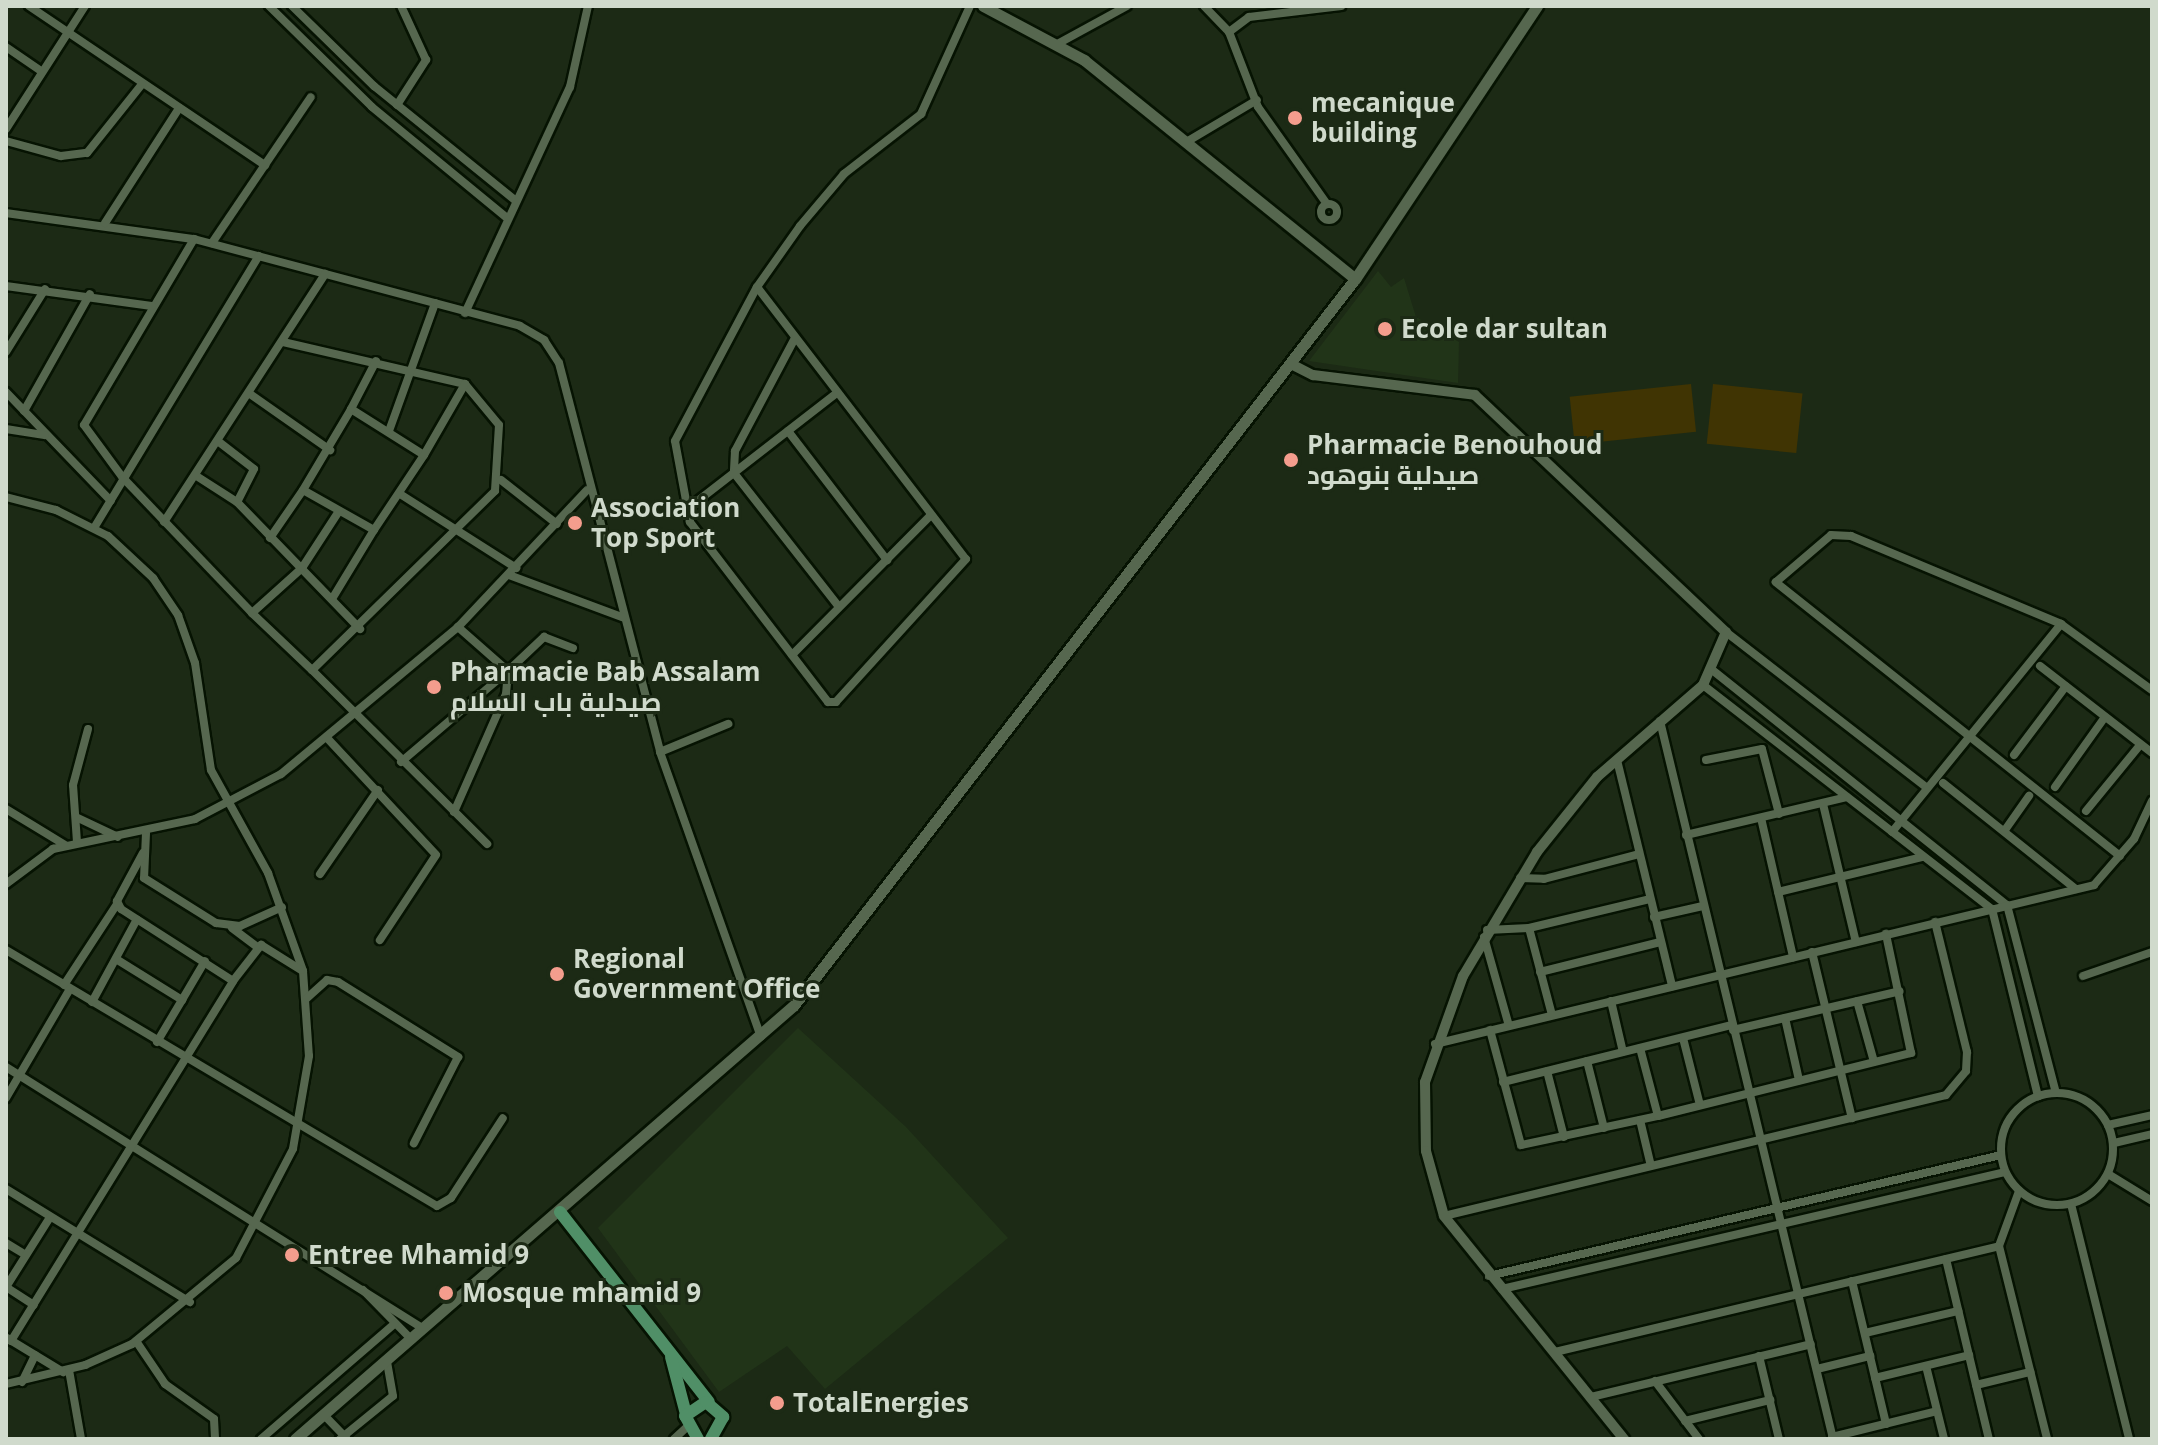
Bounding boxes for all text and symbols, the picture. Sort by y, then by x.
place label: mecanique building [1311,87,1455,148]
marker: mecanique building [1286,109,1304,127]
place label: Ecole dar sultan [1401,313,1608,345]
marker: Ecole dar sultan [1376,320,1394,338]
place label: Pharmacie Benouhoud صيدلية بنوهود [1307,429,1602,490]
marker: Pharmacie Benouhoud صيدلية بنوهود [1282,451,1300,469]
place label: Association Top Sport [591,492,740,554]
marker: Association Top Sport [566,514,584,532]
place label: Pharmacie Bab Assalam صيدلية باب السلام [450,656,761,718]
marker: Pharmacie Bab Assalam صيدلية باب السلام [425,678,443,696]
place label: Regional Government Office [573,943,820,1004]
marker: Regional Government Office [548,965,566,983]
place label: Entree Mhamid 9 [308,1239,529,1271]
marker: Entree Mhamid 9 [283,1246,301,1264]
place label: Mosque mhamid 9 [462,1277,701,1309]
marker: Mosque mhamid 9 [437,1284,455,1302]
place label: TotalEnergies [793,1387,969,1419]
marker: TotalEnergies [768,1394,786,1412]

